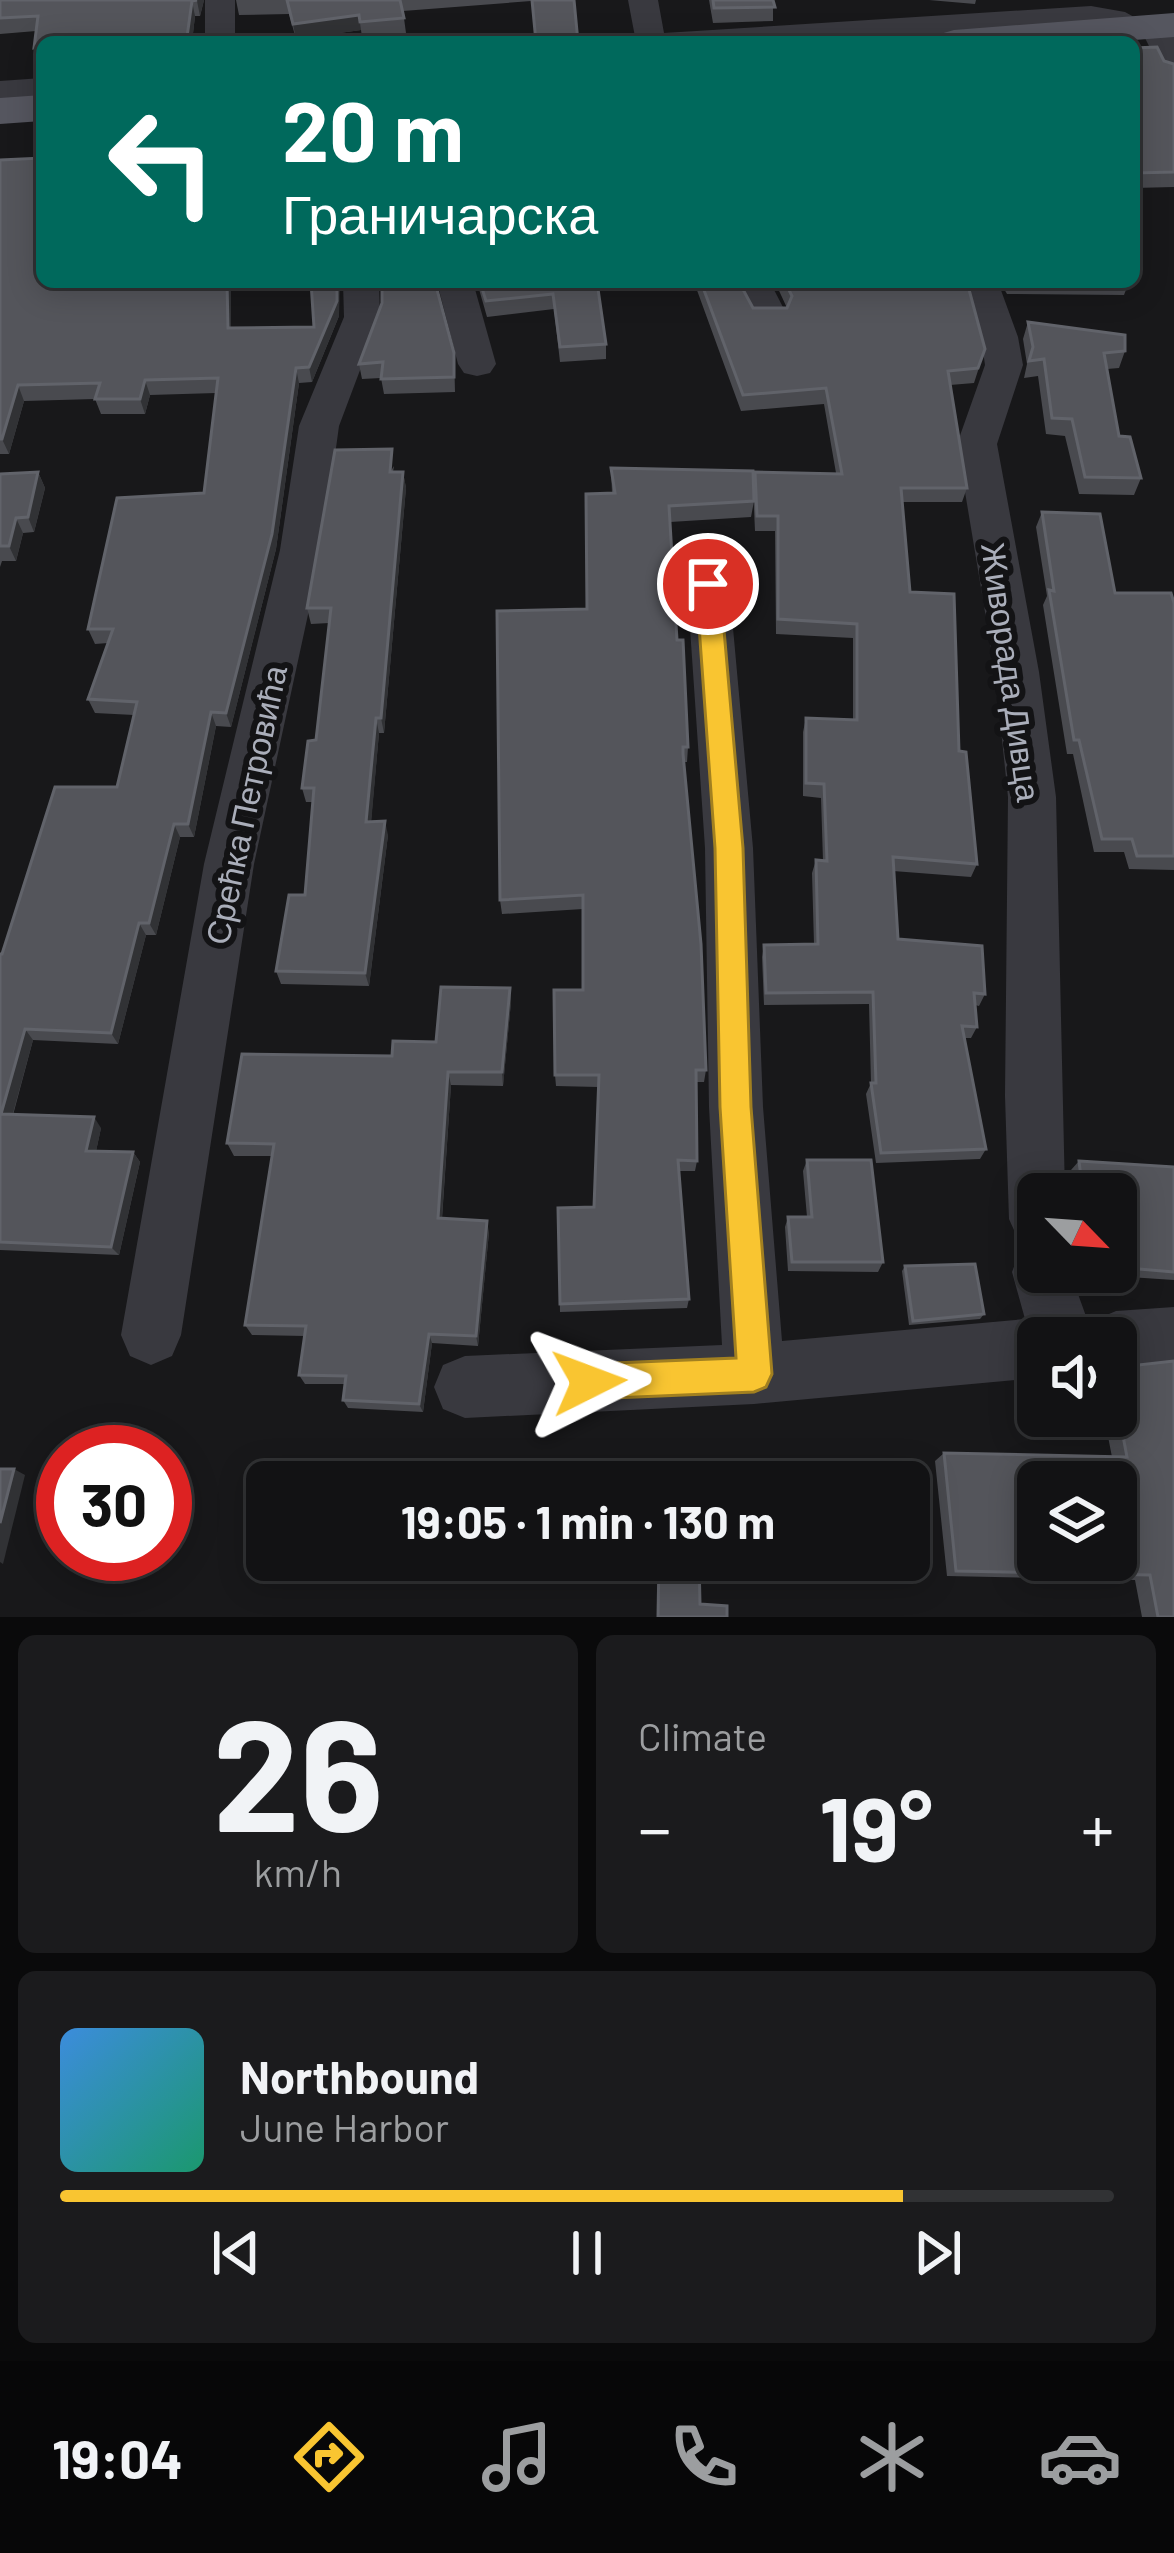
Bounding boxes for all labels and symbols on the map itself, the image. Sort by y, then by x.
pin [657,533,759,635]
street label: Живорада Дивца [974,540,1050,804]
street label: Срећка Петровића [196,661,294,948]
north arrow [1017,1173,1137,1293]
position arrow [526,1319,652,1445]
speed limit sign: 30 [36,1425,192,1581]

